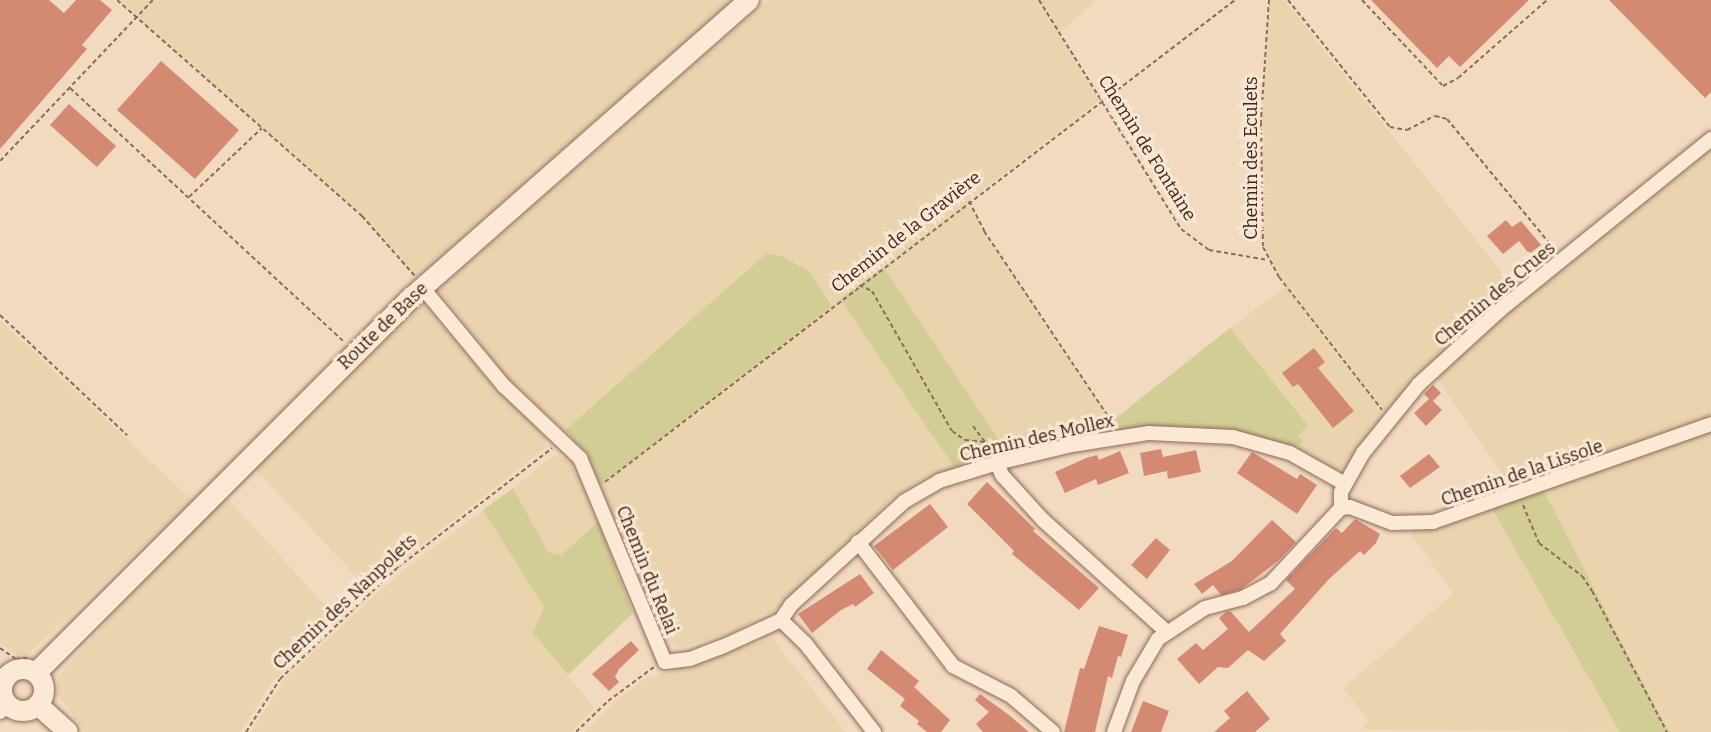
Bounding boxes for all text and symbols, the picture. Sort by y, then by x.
street label: Chemin de Fontaine [1093,71,1201,225]
street label: Chemin des Eculets [1240,76,1262,240]
street label: Chemin de la Gravière [827,167,985,297]
street label: Chemin des Crues [1430,237,1560,351]
street label: Route de Base [334,278,432,374]
street label: Chemin des Mollex [958,410,1116,466]
street label: Chemin de la Lissole [1438,435,1606,511]
street label: Chemin du Relai [611,503,683,637]
street label: Chemin des Nanpolets [269,530,421,674]

